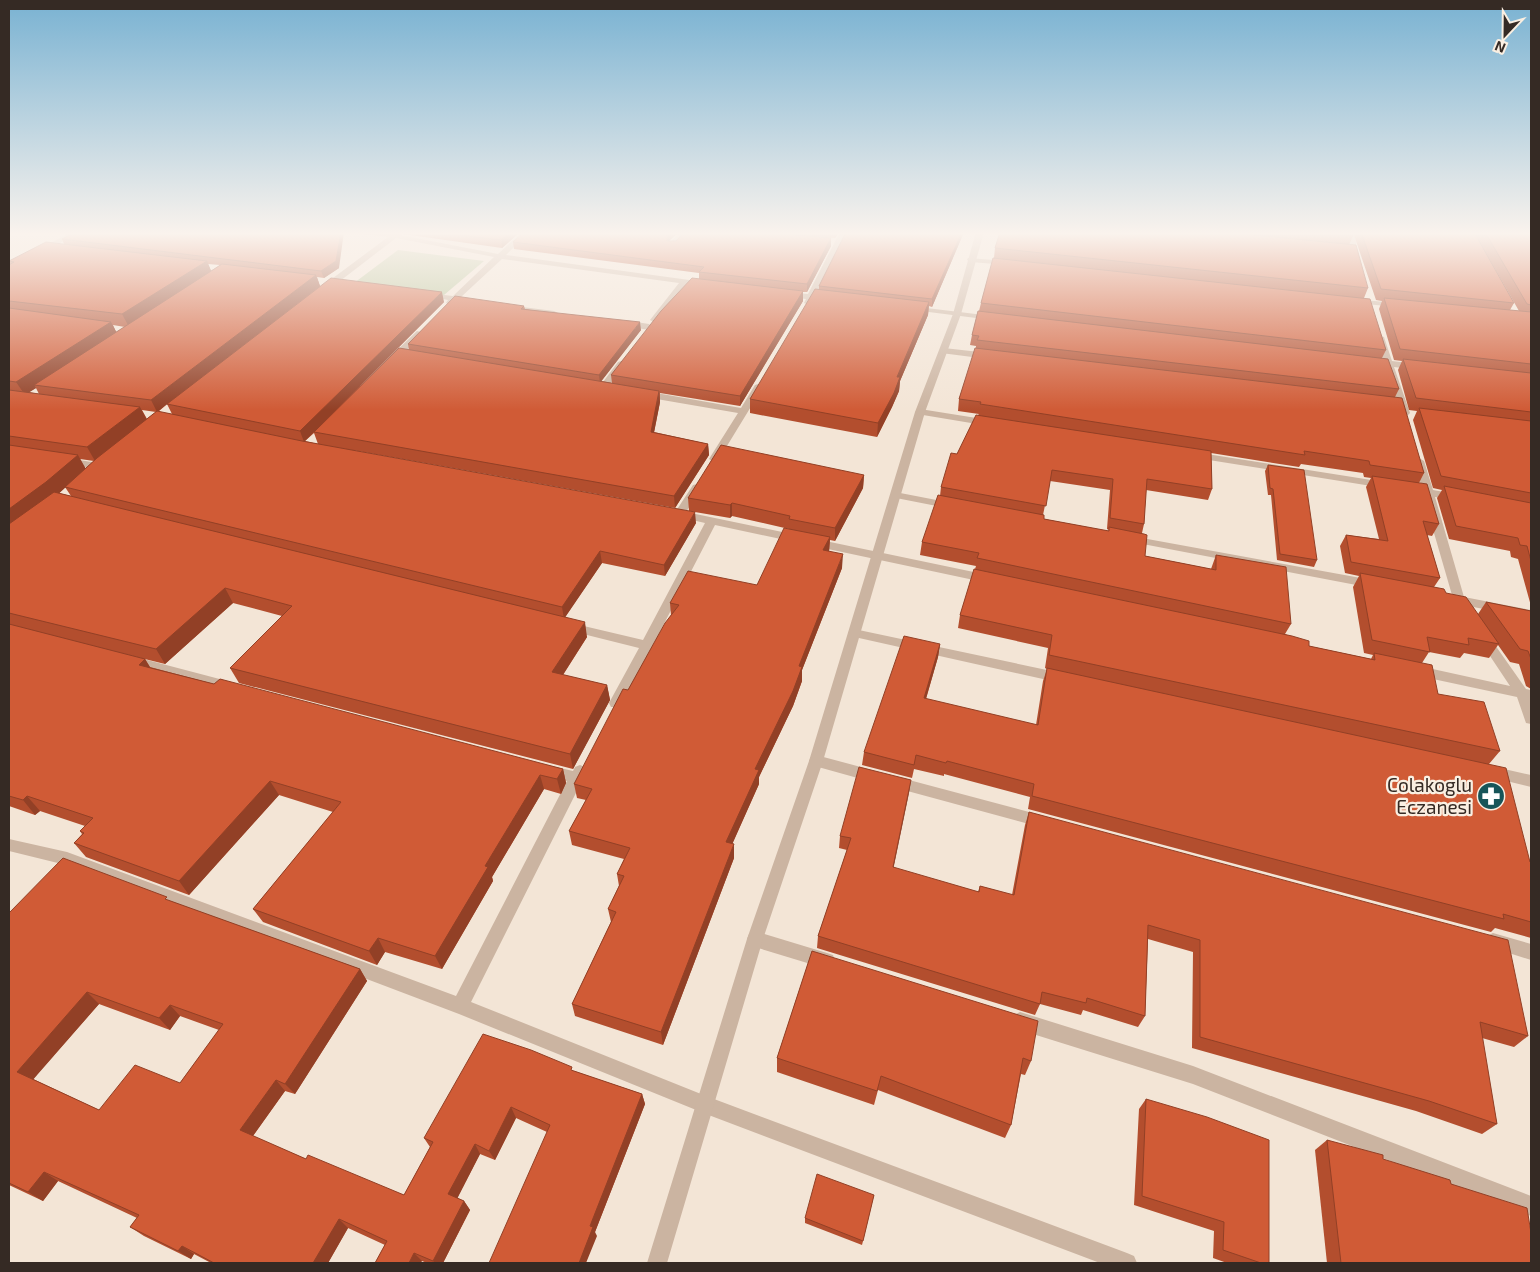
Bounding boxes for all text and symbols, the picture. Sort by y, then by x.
north arrow [1480,10,1530,60]
text: N [1492,38,1508,57]
place label: Colakoglu Eczanesi [1387,773,1472,818]
pharmacy icon: Colakoglu Eczanesi [1476,781,1506,811]

